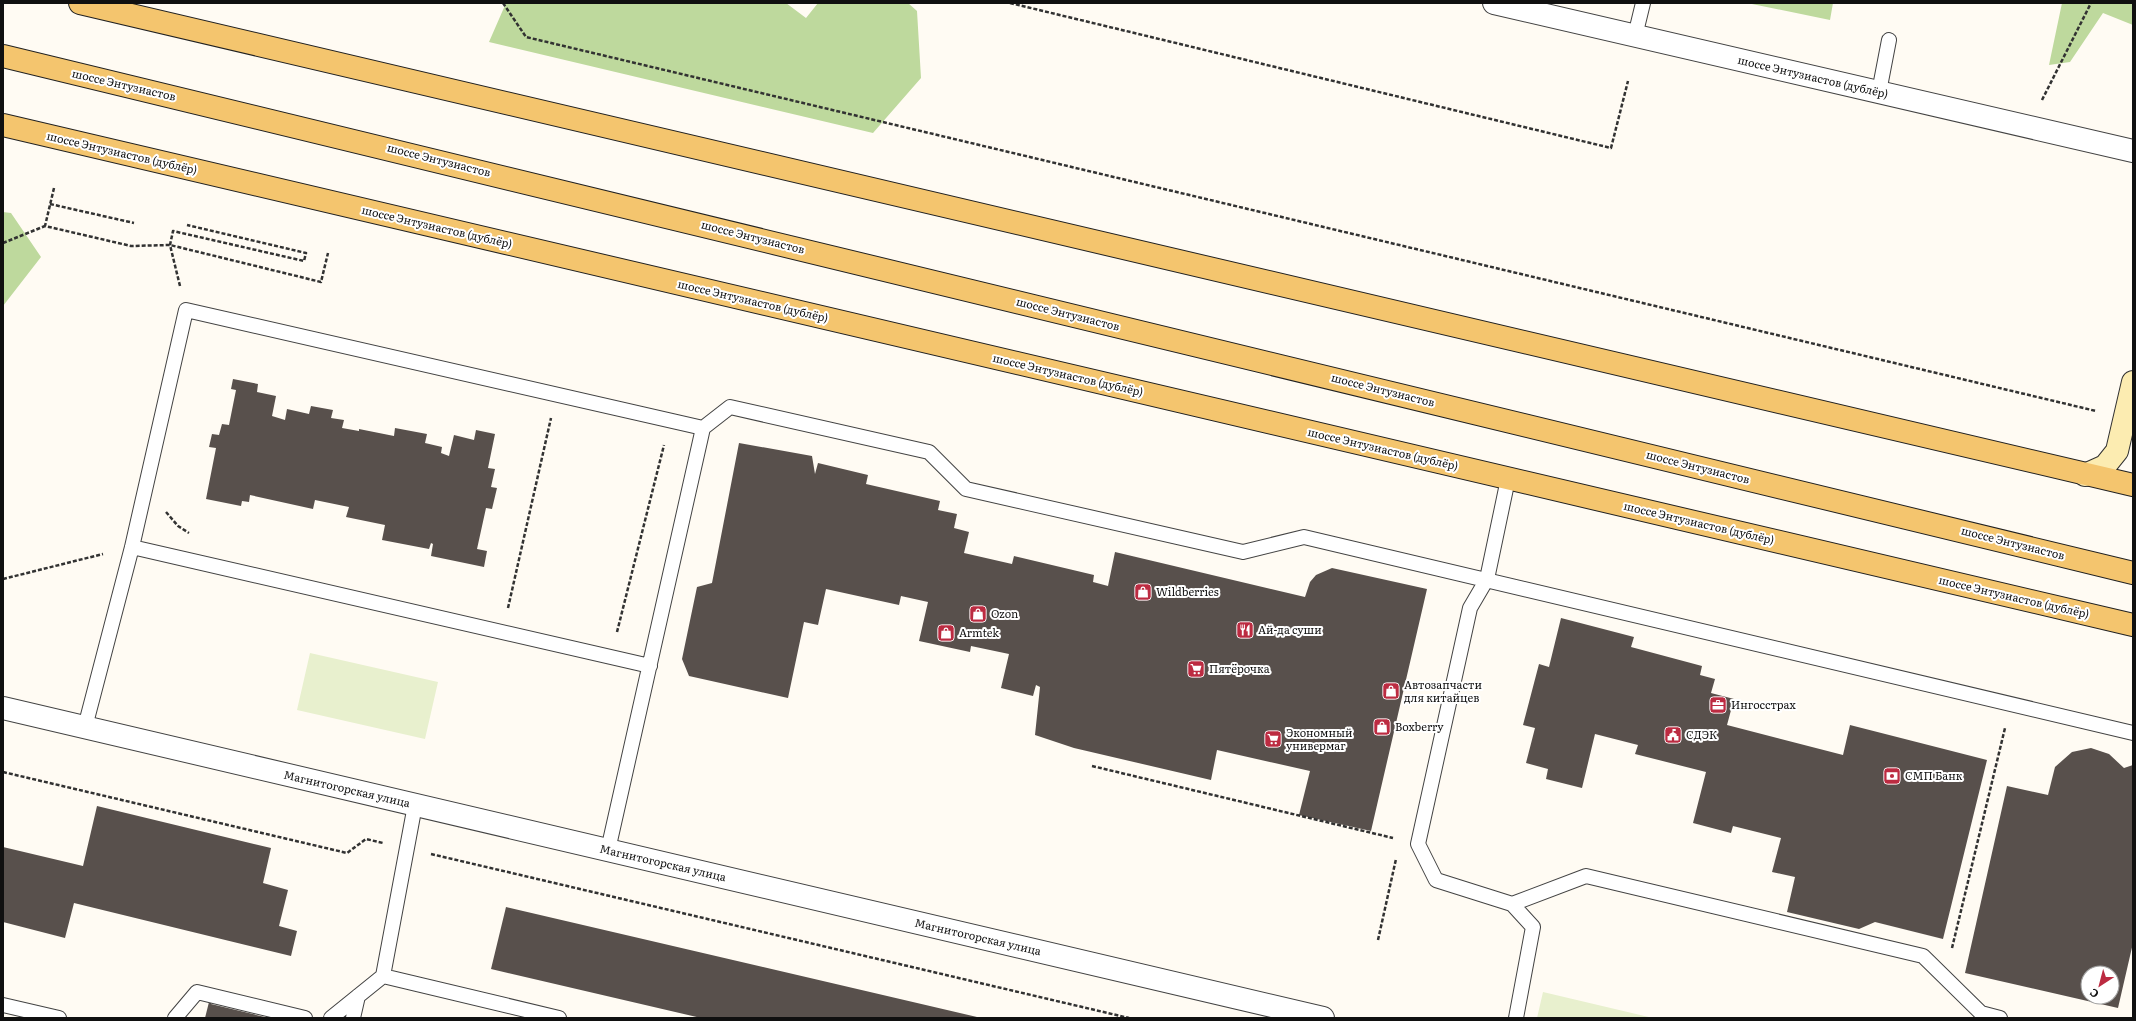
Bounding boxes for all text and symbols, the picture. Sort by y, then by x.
street label: шоссе Энтузиастов (дублёр) [1736,51,1890,101]
street label: шоссе Энтузиастов [71,64,178,104]
street label: шоссе Энтузиастов (дублёр) [45,127,199,177]
street label: шоссе Энтузиастов [386,138,493,180]
street label: шоссе Энтузиастов (дублёр) [360,201,514,251]
street label: шоссе Энтузиастов [700,215,807,257]
street label: шоссе Энтузиастов (дублёр) [676,275,830,325]
street label: шоссе Энтузиастов [1015,292,1122,334]
street label: шоссе Энтузиастов (дублёр) [991,349,1145,399]
street label: шоссе Энтузиастов [1330,368,1437,410]
street label: шоссе Энтузиастов (дублёр) [1306,423,1460,473]
street label: шоссе Энтузиастов [1645,445,1752,487]
street label: шоссе Энтузиастов (дублёр) [1622,497,1776,547]
street label: шоссе Энтузиастов [1960,521,2067,563]
street label: шоссе Энтузиастов (дублёр) [1937,571,2091,621]
shop icon: Wildberries [1133,582,1153,602]
place label: Wildberries [1156,583,1219,599]
shop icon: Ozon [968,604,988,624]
place label: Ozon [991,605,1018,621]
restaurant icon: Ай-да суши [1235,620,1255,640]
place label: Ай-да суши [1258,621,1322,637]
shop icon: Armtek [936,623,956,643]
place label: Armtek [959,624,999,640]
supermarket icon: Пятёрочка [1186,659,1206,679]
place label: Пятёрочка [1209,660,1270,676]
place label: Автозапчасти для китайцев [1404,676,1482,705]
shop icon: Автозапчасти для китайцев [1381,681,1401,701]
office icon: Ингосстрах [1708,695,1728,715]
place label: Ингосстрах [1731,696,1797,712]
shop icon: Boxberry [1372,717,1392,737]
place label: Boxberry [1395,718,1444,734]
place label: Экономный универмаг [1286,724,1352,753]
public building icon: СДЭК [1663,725,1683,745]
place label: СДЭК [1686,726,1717,742]
supermarket icon: Экономный универмаг [1263,729,1283,749]
street label: Магнитогорская улица [282,766,412,810]
bank icon: СМП Банк [1882,766,1902,786]
place label: СМП Банк [1905,767,1963,783]
street label: Магнитогорская улица [598,840,728,884]
street label: Магнитогорская улица [913,914,1043,958]
north arrow [2080,965,2120,1005]
text: С [2086,985,2101,1003]

